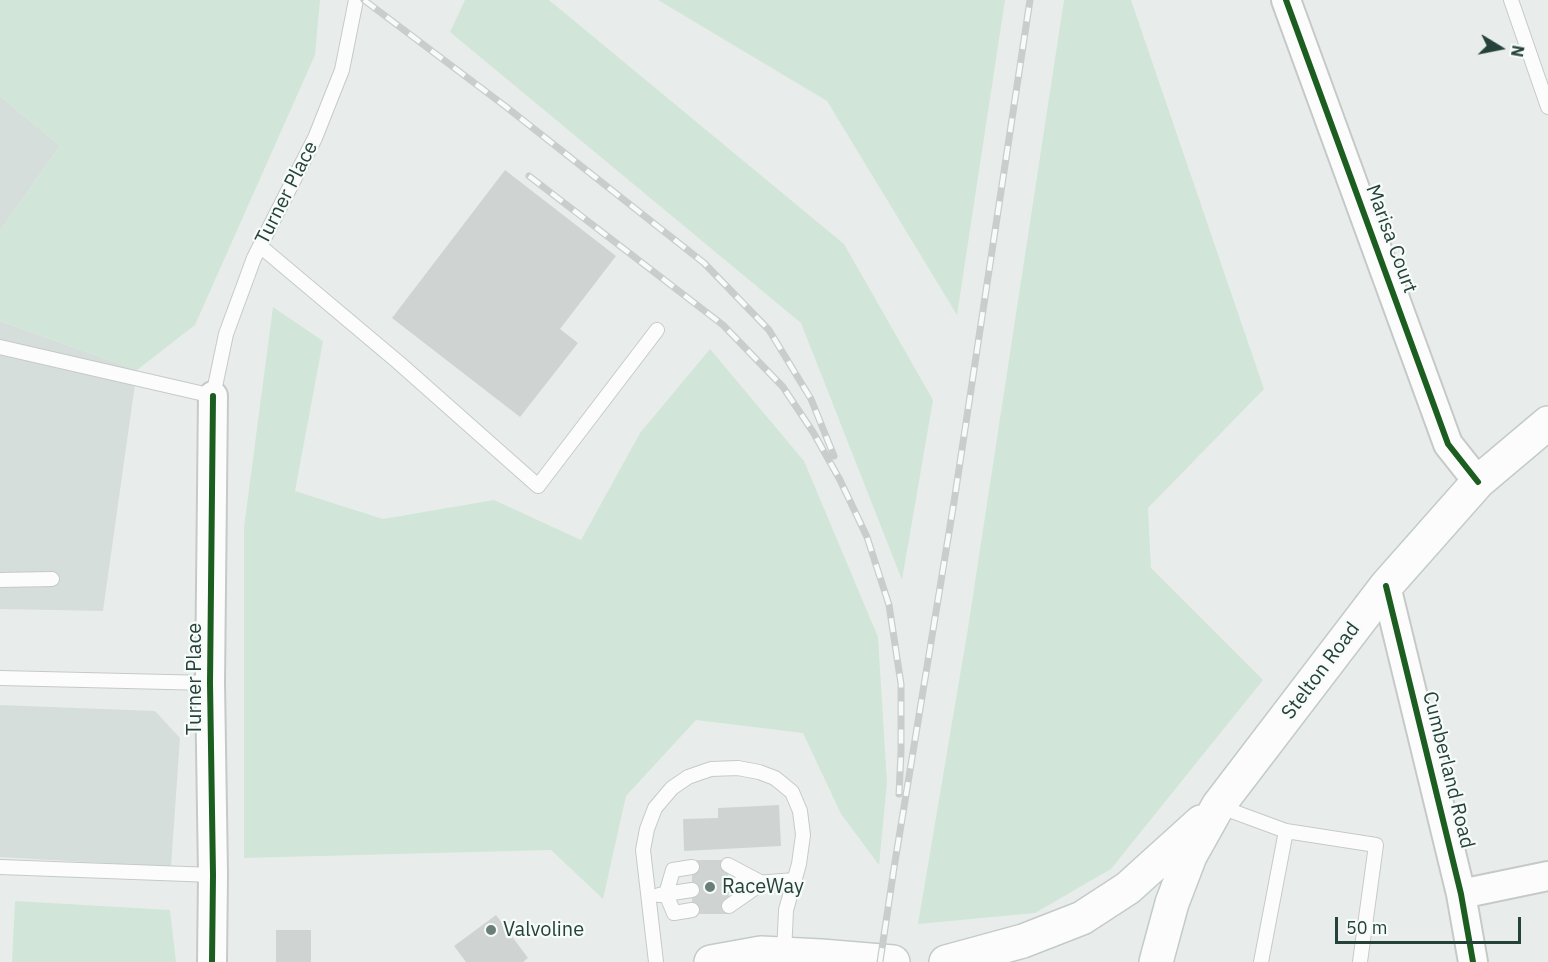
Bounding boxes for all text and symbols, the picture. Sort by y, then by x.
north arrow [1470,18,1530,78]
text: N [1507,44,1529,59]
street label: Turner Place [251,137,323,249]
street label: Marisa Court [1360,181,1422,297]
street label: Stelton Road [1277,618,1365,724]
street label: Turner Place [183,623,207,735]
street label: Cumberland Road [1417,689,1479,851]
place label: RaceWay [722,875,804,899]
marker: RaceWay [703,880,717,894]
scale bar [1338,905,1524,943]
text: 50 m [1346,916,1388,939]
place label: Valvoline [503,918,584,942]
marker: Valvoline [484,923,498,937]

